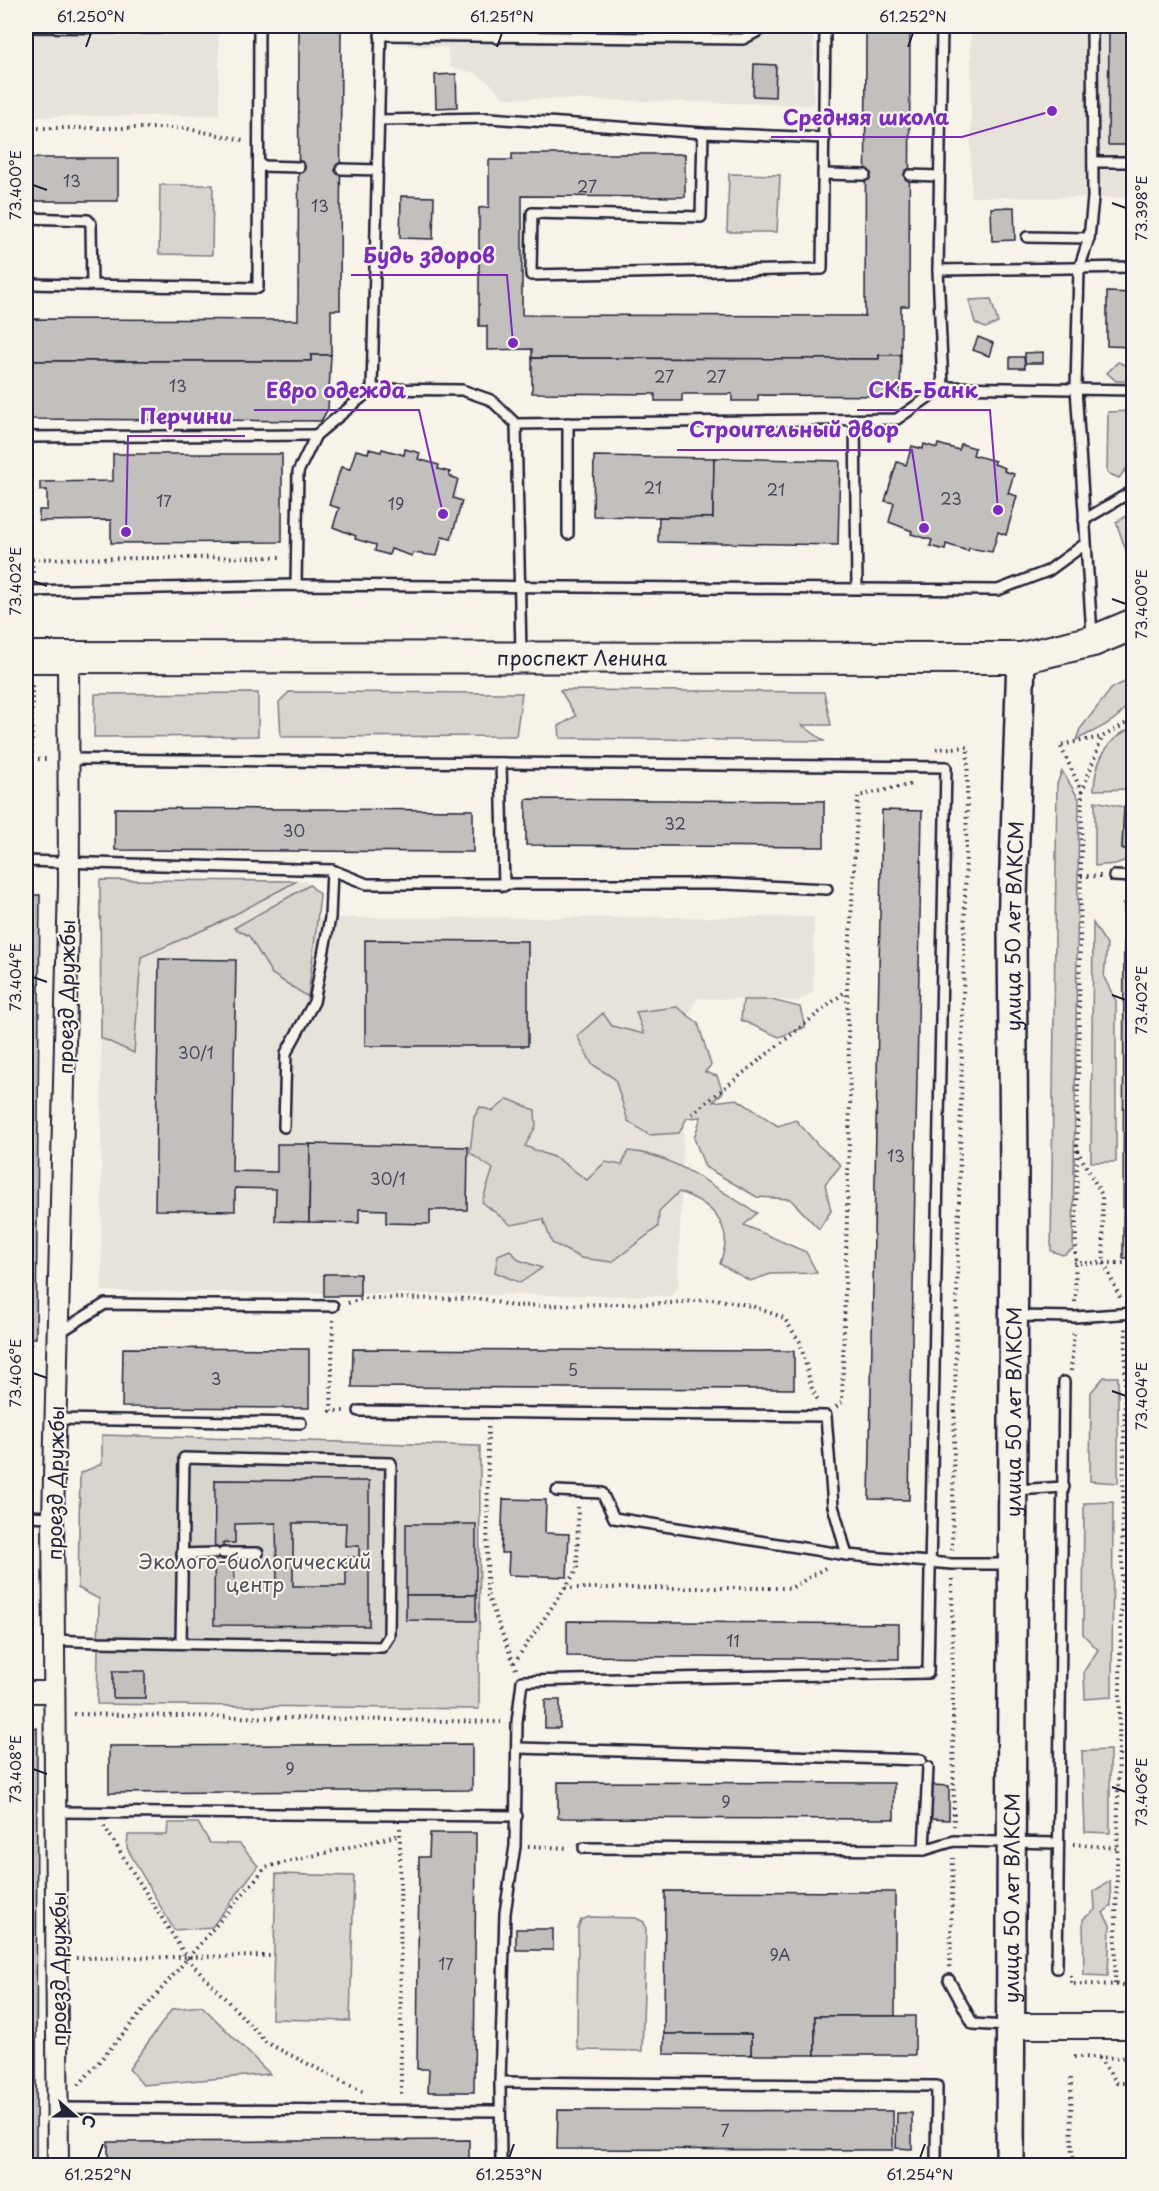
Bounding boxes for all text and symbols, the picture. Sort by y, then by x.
text: 61.250°N [57,4,125,27]
text: 61.251°N [470,4,534,27]
text: 61.252°N [879,4,947,27]
callout: Средняя школа [771,98,962,137]
text: Средняя школа [783,100,949,132]
text: 73.400°E [3,150,26,220]
house number: 13 [63,168,81,192]
house number: 27 [577,174,597,198]
text: 73.398°E [1129,175,1152,241]
house number: 13 [311,193,329,217]
callout: Будь здоров [351,236,507,275]
text: Будь здоров [363,238,495,270]
house number: 27 [654,364,674,388]
house number: 27 [706,364,726,388]
callout: Евро одежда [254,371,419,410]
callout: СКБ-Банк [857,371,990,410]
house number: 13 [169,373,187,397]
text: Евро одежда [266,373,406,405]
text: СКБ-Банк [868,373,978,405]
callout: Перчини [128,397,245,436]
text: Перчини [140,399,232,431]
callout: Строительный двор [677,411,912,450]
text: Строительный двор [689,412,899,444]
house number: 21 [644,475,662,499]
house number: 21 [767,477,785,501]
house number: 23 [940,486,962,510]
house number: 17 [156,488,172,512]
house number: 19 [388,491,404,515]
text: 73.402°E [3,547,26,615]
text: 73.400°E [1129,569,1152,639]
street label: проспект Ленина [497,642,668,673]
house number: 32 [664,811,686,835]
house number: 30 [283,818,305,842]
street label: улица 50 лет ВЛКСМ [997,820,1031,1031]
street label: проезд Дружбы [50,919,82,1075]
text: 73.404°E [3,943,26,1011]
text: 73.402°E [1129,966,1152,1034]
house number: 30/1 [178,1040,214,1064]
house number: 13 [887,1143,905,1167]
house number: 30/1 [370,1166,406,1190]
street label: улица 50 лет ВЛКСМ [998,1307,1028,1517]
text: 73.406°E [3,1339,26,1407]
house number: 5 [568,1357,578,1381]
text: 73.404°E [1129,1362,1152,1430]
house number: 3 [211,1366,221,1390]
street label: проезд Дружбы [39,1405,71,1561]
park label: Эколого-биологический центр [139,1546,371,1599]
house number: 11 [726,1628,740,1652]
text: 73.408°E [3,1735,26,1803]
house number: 9 [285,1756,295,1780]
text: 73.406°E [1129,1758,1152,1826]
house number: 9 [721,1789,731,1813]
street label: улица 50 лет ВЛКСМ [996,1793,1027,2003]
street label: проезд Дружбы [43,1892,73,2046]
house number: 9А [769,1942,791,1966]
house number: 17 [438,1951,454,1975]
north arrow [45,2086,105,2146]
text: С [77,2112,103,2132]
house number: 7 [720,2118,730,2142]
text: 61.252°N [64,2162,132,2185]
text: 61.253°N [476,2162,542,2185]
text: 61.254°N [886,2162,954,2185]

